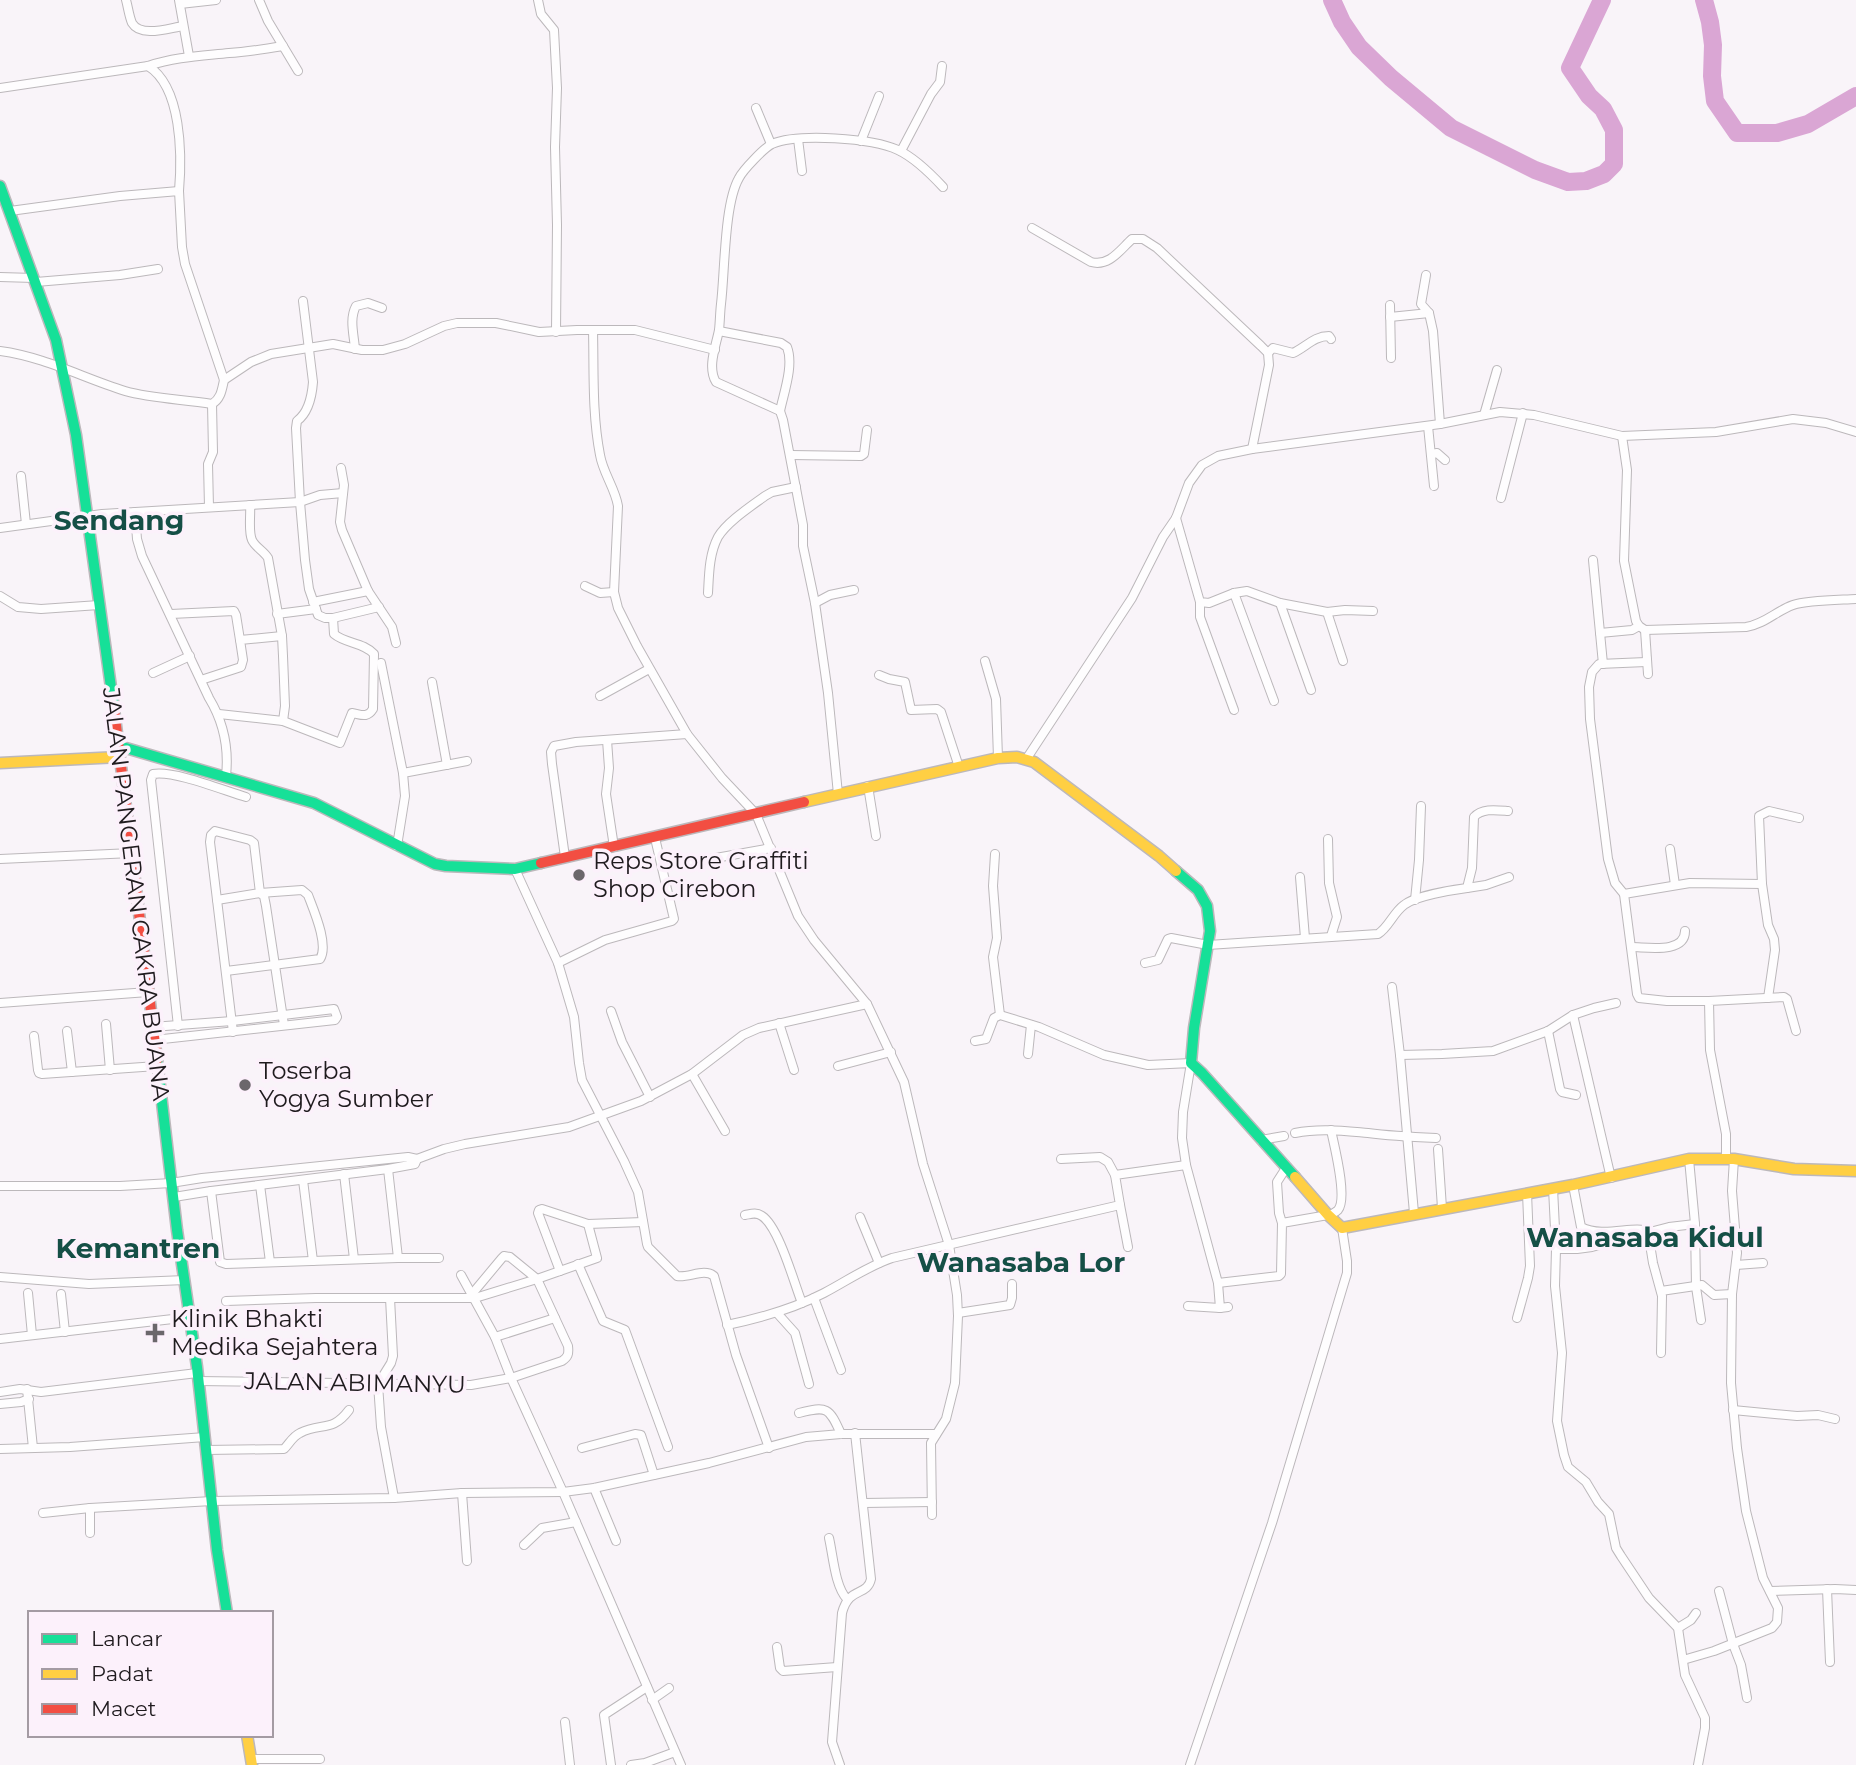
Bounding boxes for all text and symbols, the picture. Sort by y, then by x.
district label: Sendang [54,503,184,537]
street label: JALAN PANGERAN CAKRA BUANA [97,685,176,1103]
place label: Reps Store Graffiti Shop Cirebon [593,846,809,903]
marker: Reps Store Graffiti Shop Cirebon [571,867,587,883]
place label: Toserba Yogya Sumber [259,1056,434,1113]
marker: Toserba Yogya Sumber [237,1077,253,1093]
district label: Wanasaba Kidul [1526,1220,1764,1254]
district label: Kemantren [56,1231,220,1265]
district label: Wanasaba Lor [917,1245,1125,1279]
place label: Klinik Bhakti Medika Sejahtera [171,1304,378,1361]
marker: Klinik Bhakti Medika Sejahtera [145,1323,165,1343]
street label: JALAN ABIMANYU [243,1366,466,1399]
legend [28,1611,273,1737]
text: Lancar [91,1626,163,1651]
text: Padat [91,1661,153,1686]
text: Macet [91,1696,156,1721]

